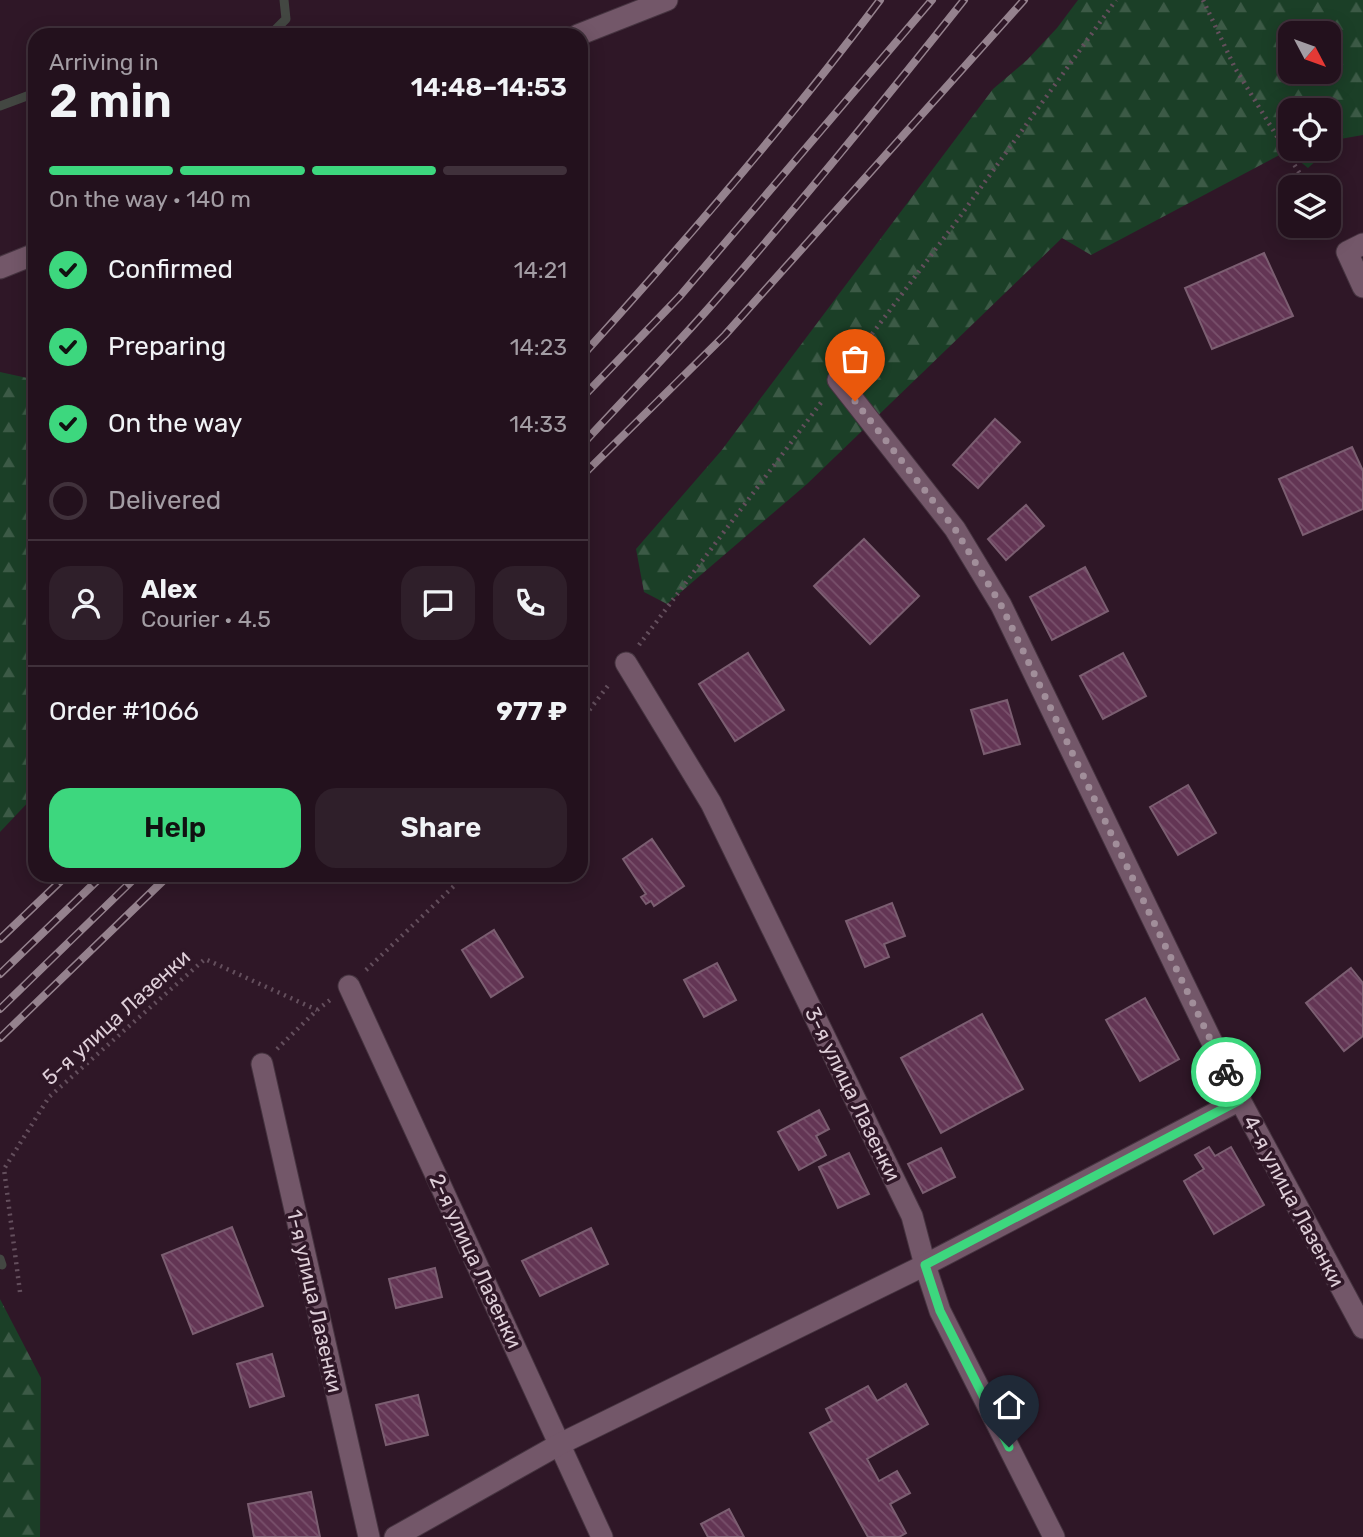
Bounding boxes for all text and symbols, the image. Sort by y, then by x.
north arrow [1278,21,1340,84]
map controls [1278,21,1341,238]
text: Arriving in [49,48,159,76]
text: 14:48–14:53 [411,72,567,103]
text: 2 min [49,74,172,129]
button: locate [1278,98,1341,161]
button: layers [1278,175,1341,238]
text: On the way · 140 m [49,185,251,213]
icon: check [49,251,87,289]
text: Confirmed [108,254,233,285]
text: 14:21 [514,256,567,284]
icon: check [49,328,87,366]
pin [825,329,885,401]
text: Preparing [108,331,226,362]
text: 14:23 [510,333,567,361]
icon: bag [836,340,874,378]
icon: check [49,405,87,443]
text: On the way [108,408,242,439]
text: 14:33 [509,410,567,438]
text: Delivered [108,485,221,516]
button: person [49,566,123,640]
button: chat [401,566,475,640]
button: phone [493,566,567,640]
text: Alex [141,574,197,605]
text: Courier · 4.5 [141,605,271,633]
text: Order #1066 [49,696,199,727]
text: 977 ₽ [496,696,567,727]
button: Help [49,788,301,868]
button: Share [315,788,567,868]
street label: 5-я улица Лазенки [37,944,195,1090]
street label: 3-я улица Лазенки [800,1003,906,1185]
courier [1191,1037,1261,1107]
icon: bike [1207,1053,1245,1091]
street label: 4-я улица Лазенки [1238,1111,1350,1291]
street label: 2-я улица Лазенки [425,1170,527,1352]
street label: 1-я улица Лазенки [282,1207,348,1395]
pin [979,1375,1039,1447]
icon: home [990,1386,1028,1424]

